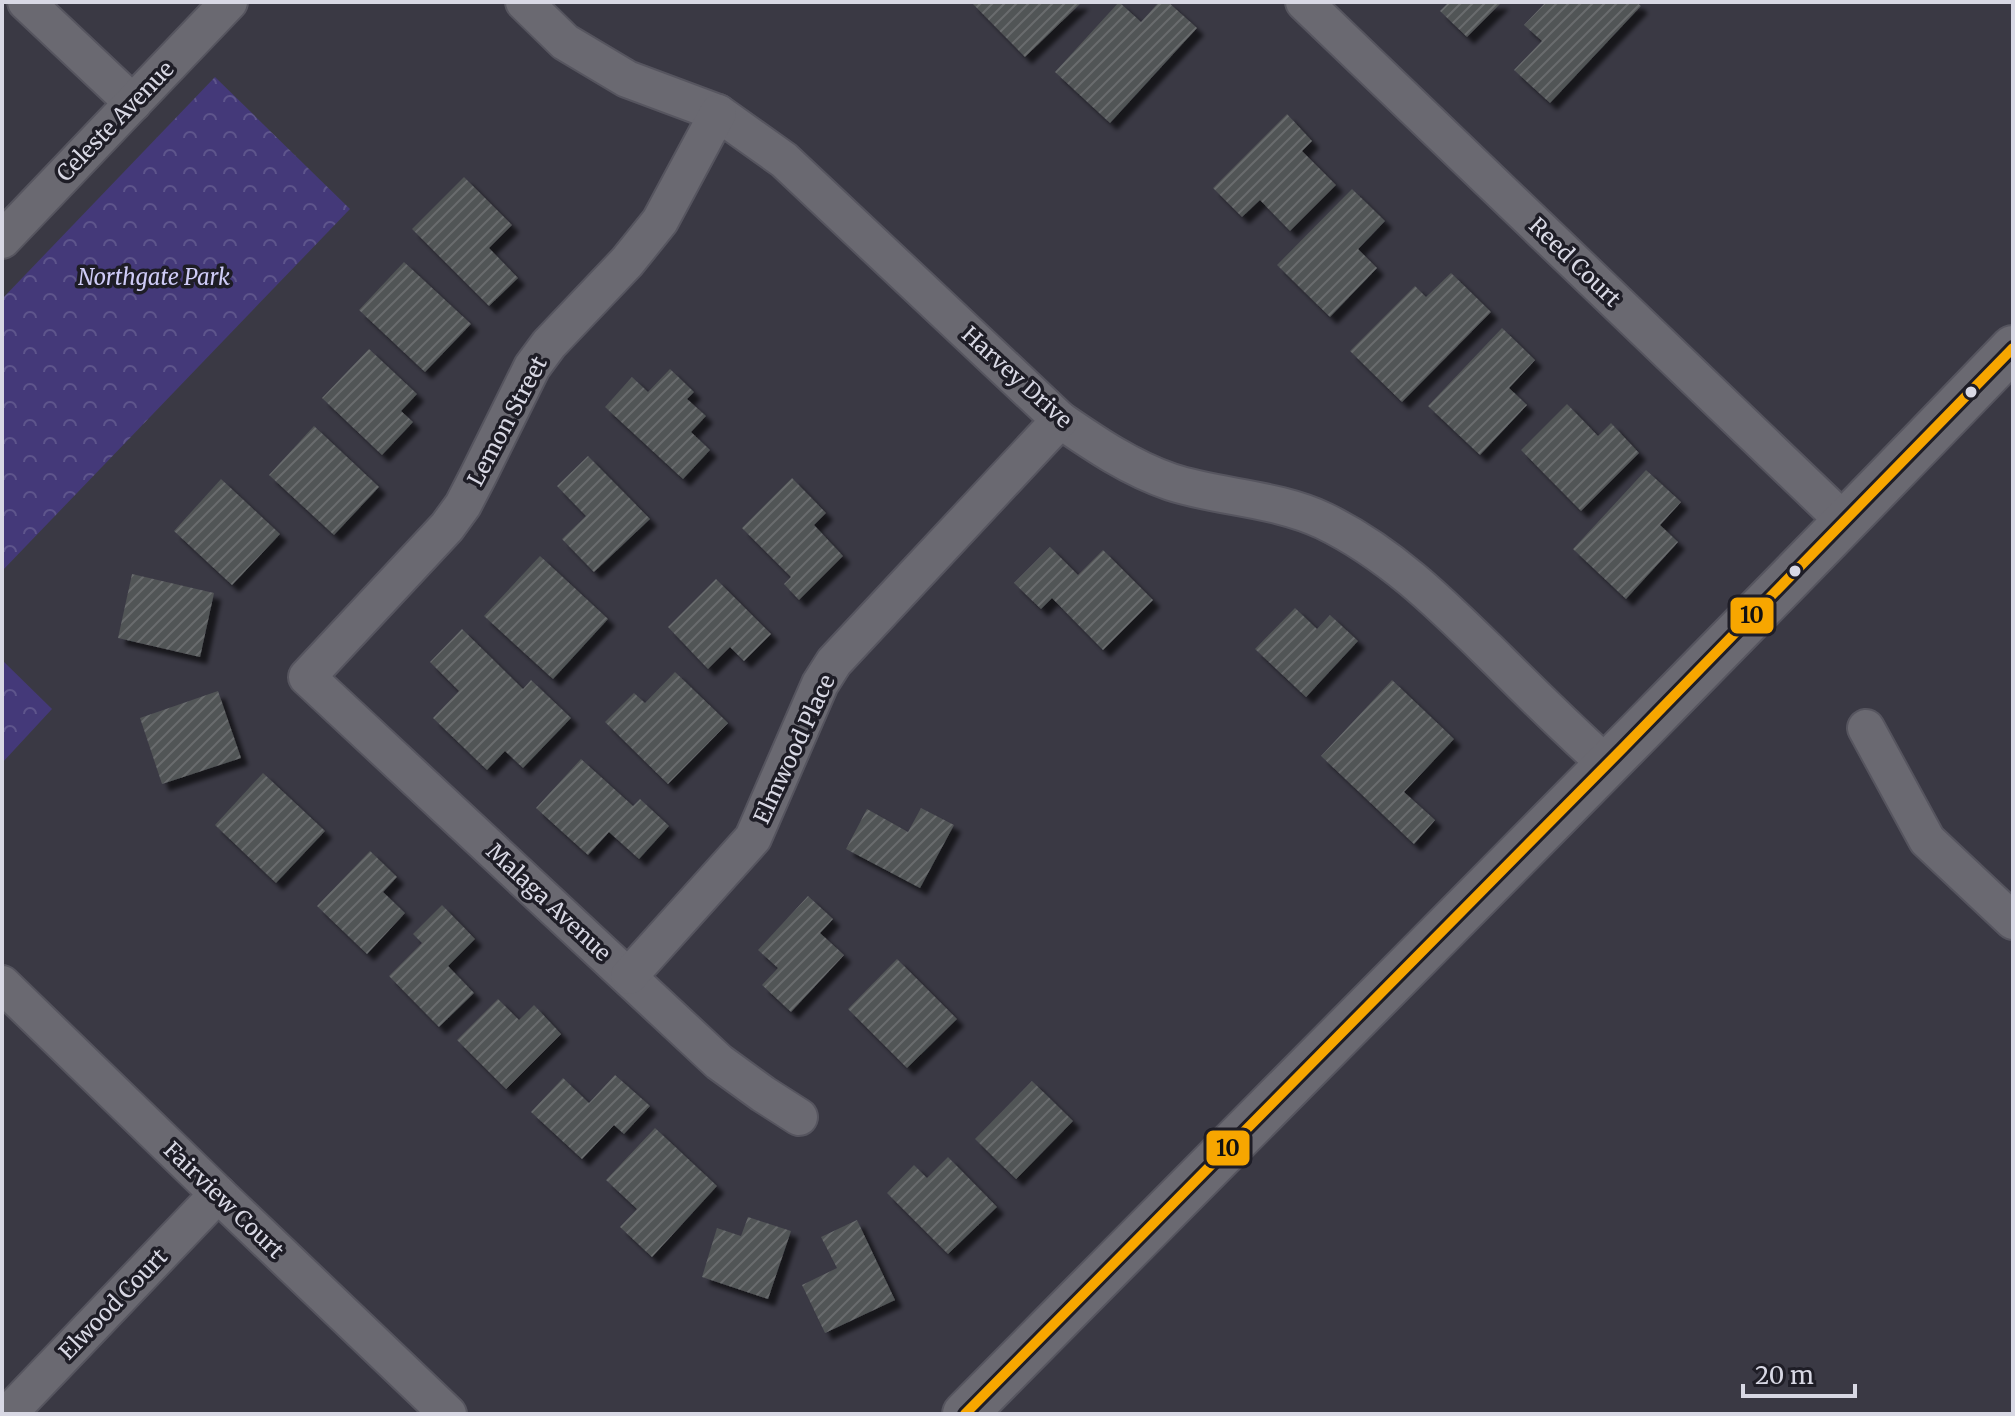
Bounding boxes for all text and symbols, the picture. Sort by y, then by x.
street label: Celeste Avenue [50,55,180,187]
street label: Reed Court [1523,211,1627,313]
park label: Northgate Park [78,263,230,291]
street label: Harvey Drive [956,320,1078,434]
street label: Lemon Street [461,351,553,491]
unlabelled marker [1963,384,1979,400]
unlabelled marker [1787,563,1803,579]
line badge: 10 [1729,596,1775,635]
text: 10 [1740,601,1764,629]
street label: Elmwood Place [747,670,841,828]
street label: Malaga Avenue [481,837,617,967]
line badge: 10 [1205,1129,1251,1167]
text: 10 [1216,1134,1240,1162]
street label: Fairview Court [158,1136,290,1265]
street label: Elwood Court [53,1242,173,1365]
scale bar [1743,1348,1855,1398]
text: 20 m [1755,1360,1814,1391]

